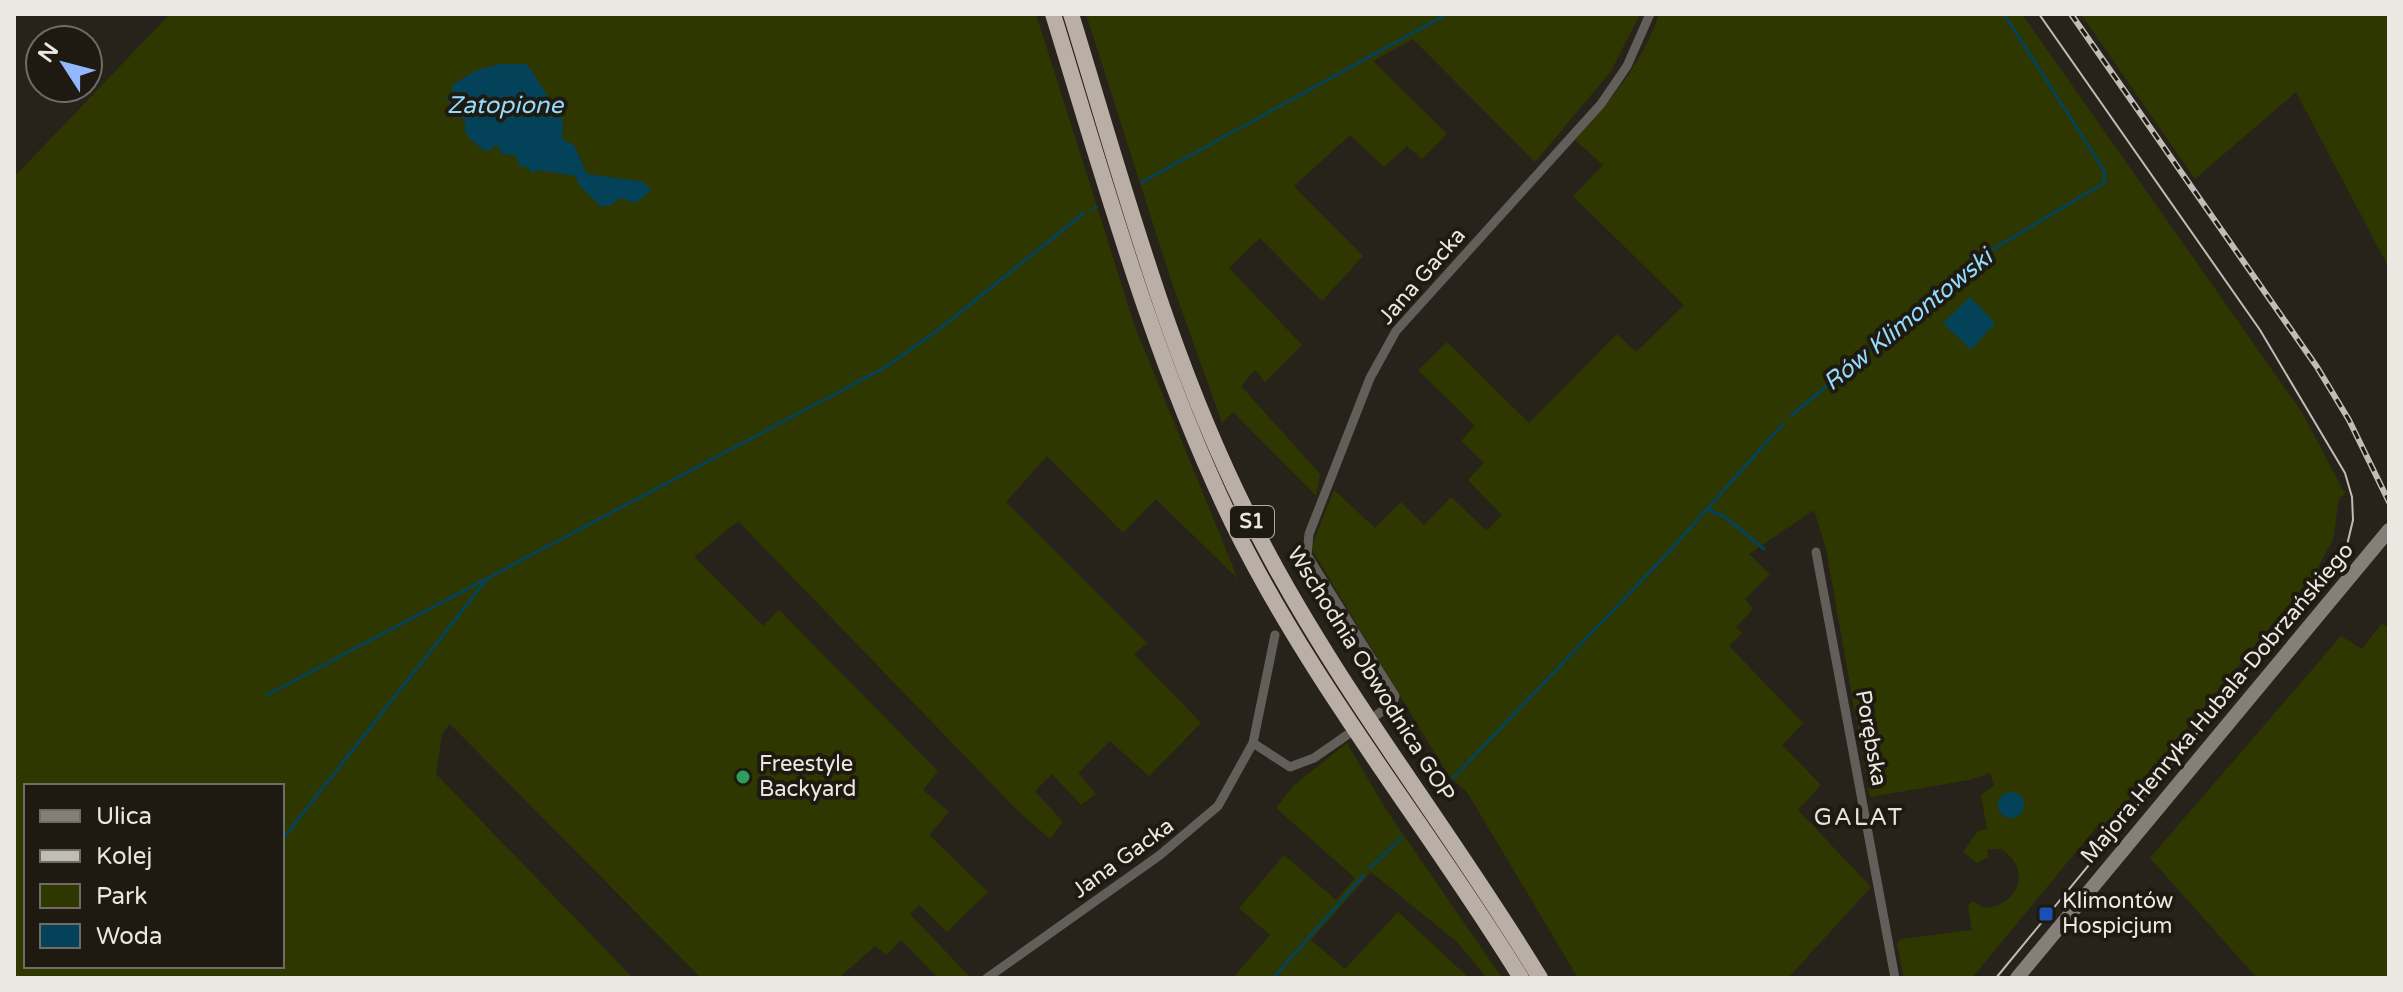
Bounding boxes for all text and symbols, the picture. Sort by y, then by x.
north arrow [24,24,104,104]
text: N [33,38,64,68]
water label: Zatopione [447,91,564,120]
street label: Jana Gacka [1373,223,1471,329]
water label: Rów Klimontowski [1818,241,2001,397]
road number: S1 [1230,506,1274,538]
street label: Majora Henryka Hubala-Dobrzańskiego [2075,537,2359,869]
street label: Wschodnia Obwodnica GOP [1282,542,1460,806]
street label: Porębska [1850,688,1892,788]
place label: Freestyle Backyard [759,751,856,802]
marker: Freestyle Backyard [734,768,752,786]
legend [24,784,284,968]
text: Ulica [96,802,152,831]
district label: GALAT [1814,803,1904,832]
street label: Jana Gacka [1067,813,1179,903]
text: Kolej [96,842,152,871]
text: Park [96,882,147,911]
place label: Klimontów Hospicjum [2062,888,2173,939]
marker: Klimontów Hospicjum [2037,905,2055,923]
text: Woda [96,922,162,951]

